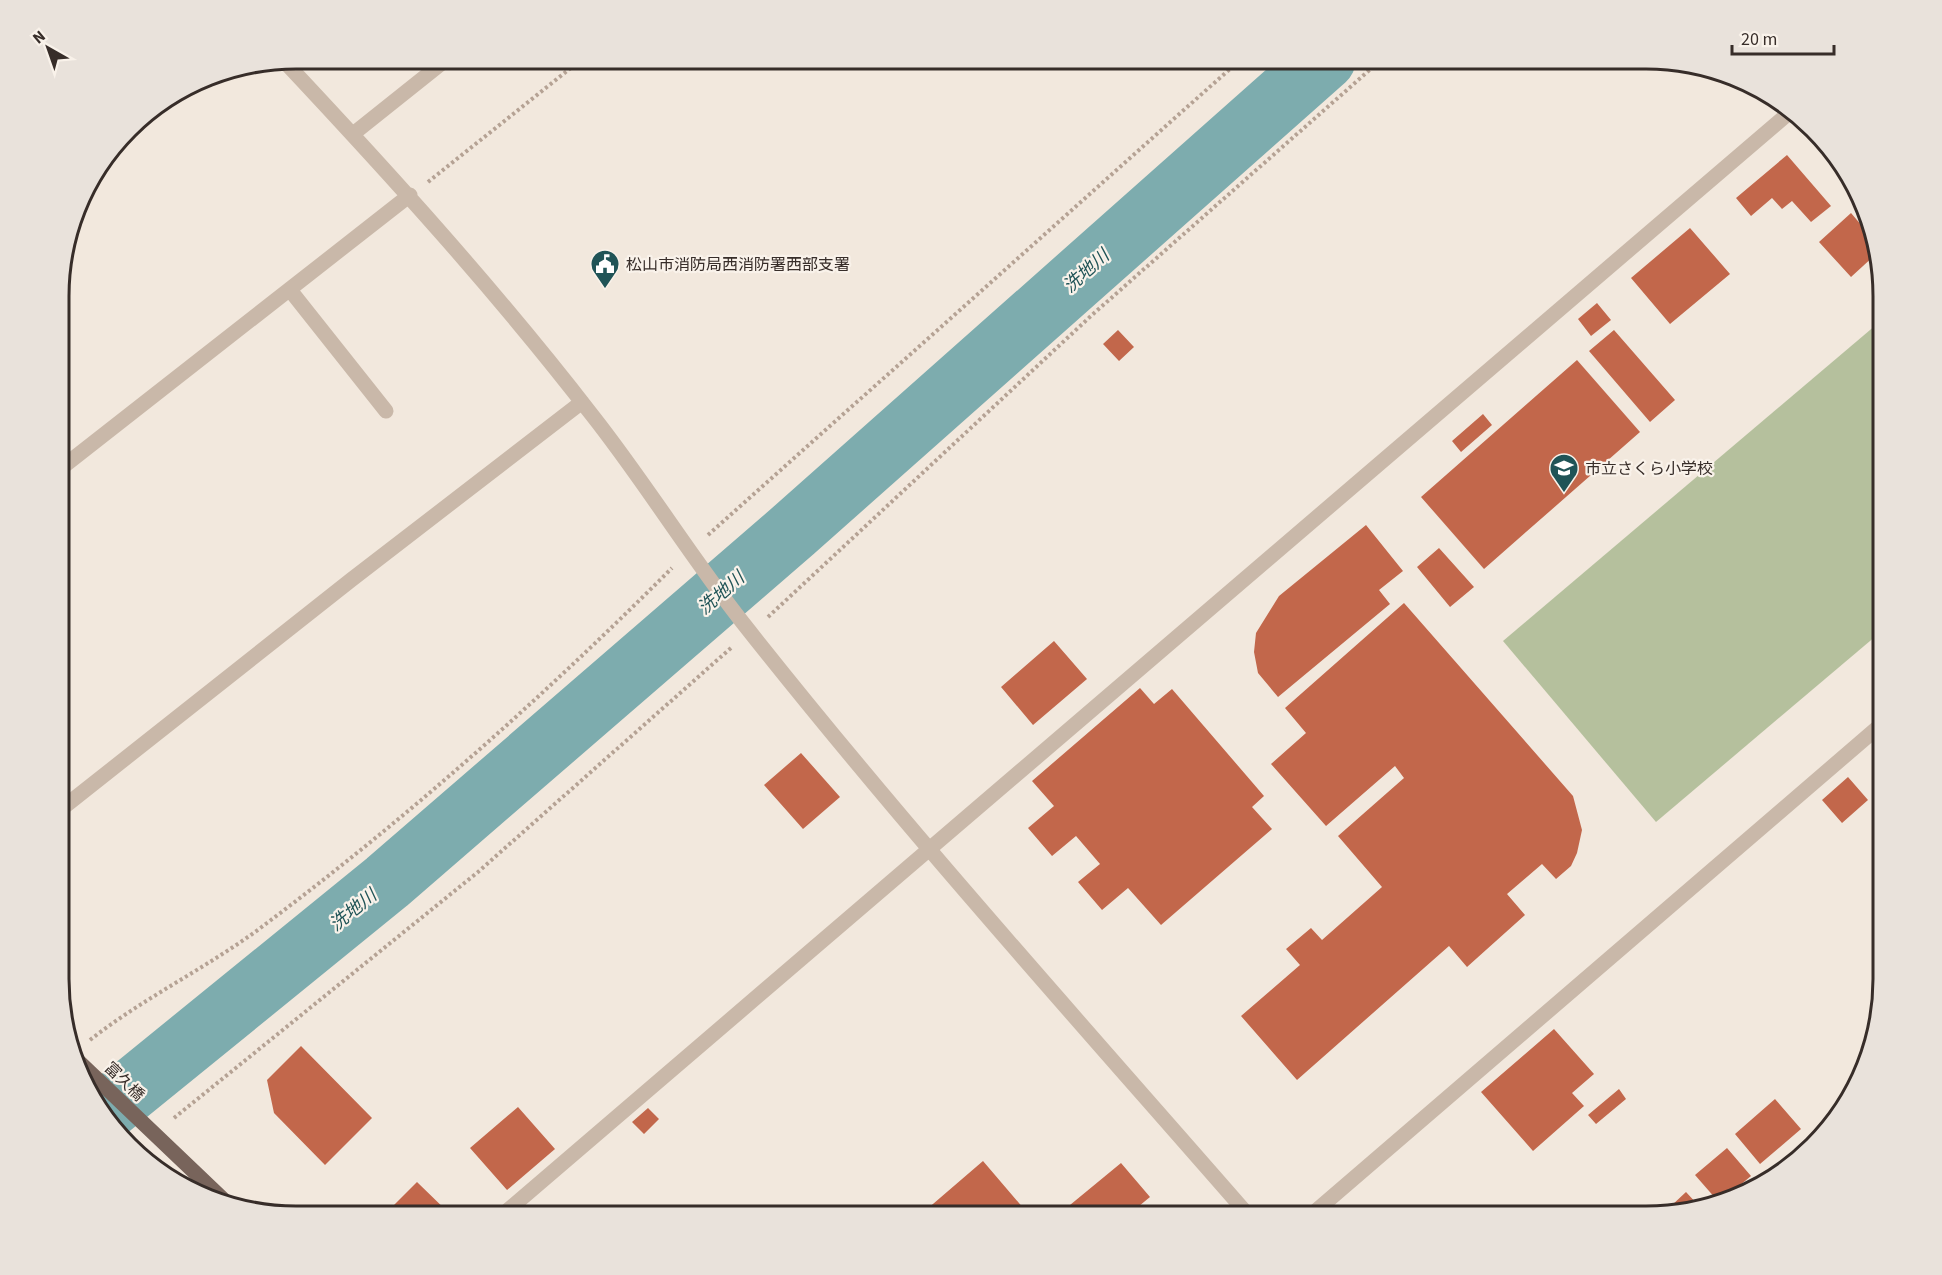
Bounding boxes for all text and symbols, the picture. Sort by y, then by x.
north arrow [18,18,78,78]
scale bar [1732,18,1834,56]
text: N [28,25,50,49]
text: 20 m [1741,27,1777,52]
water label: 洗地川 [1058,243,1116,299]
public building icon: 松山市消防局西消防署西部支署 [589,248,621,290]
place label: 松山市消防局西消防署西部支署 [626,254,850,276]
school or university icon: 市立さくら小学校 [1548,452,1580,494]
place label: 市立さくら小学校 [1585,458,1713,480]
water label: 洗地川 [693,565,751,621]
water label: 洗地川 [324,882,384,937]
street label: 富久橋 [99,1057,149,1106]

